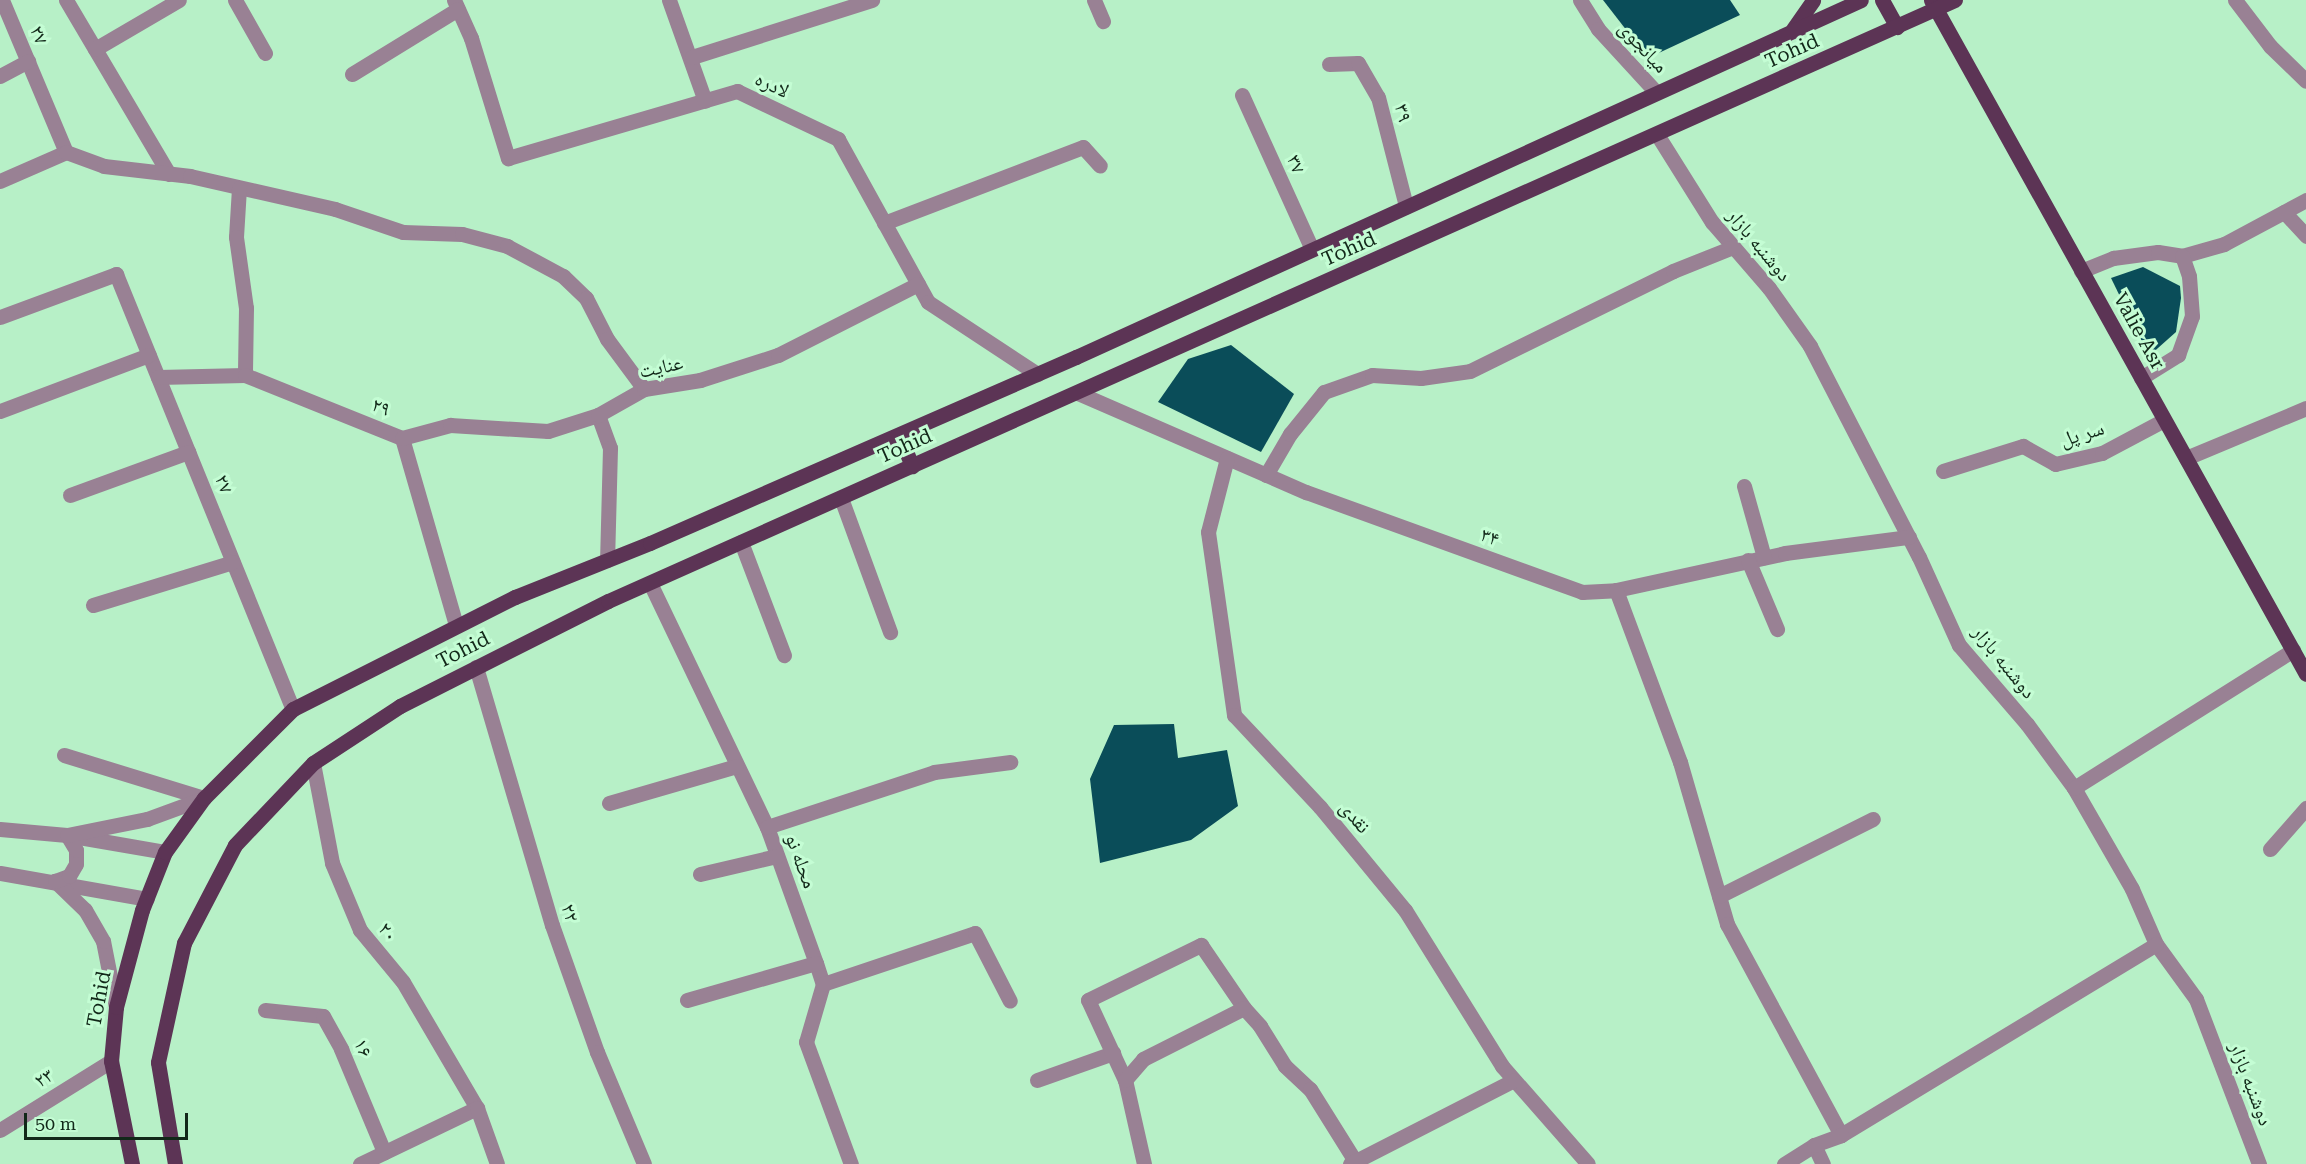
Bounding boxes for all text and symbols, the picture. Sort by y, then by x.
street label: میانجوی [1613,16,1673,78]
street label: ۲۷ [24,22,54,48]
street label: Tohid [1761,29,1823,73]
street label: لادره [751,67,793,103]
street label: ۳۹ [1389,101,1417,125]
street label: ۳۷ [1281,151,1311,177]
street label: دوشنبه بازار [1722,204,1796,286]
street label: Tohid [1318,227,1380,271]
street label: Valie Asr [2108,288,2170,374]
street label: عنایت [637,351,685,383]
street label: ۲۹ [368,393,394,421]
street label: سر پل [2057,416,2107,452]
street label: Tohid [874,424,936,468]
street label: ۲۷ [210,471,238,497]
street label: ۳۴ [1477,523,1503,551]
street label: دوشنبه بازار [1967,621,2041,703]
street label: Tohid [432,626,494,674]
street label: نقدی [1335,796,1375,838]
street label: محله نو [780,830,822,892]
street label: ۲۲ [556,901,584,925]
street label: ۲۰ [373,917,403,947]
street label: Tohid [82,969,116,1029]
street label: ۱۶ [348,1035,378,1061]
street label: دوشنبه بازار [2224,1039,2278,1129]
street label: ۲۳ [30,1063,58,1093]
scale bar [27,1101,190,1139]
text: 50 m [35,1113,76,1134]

